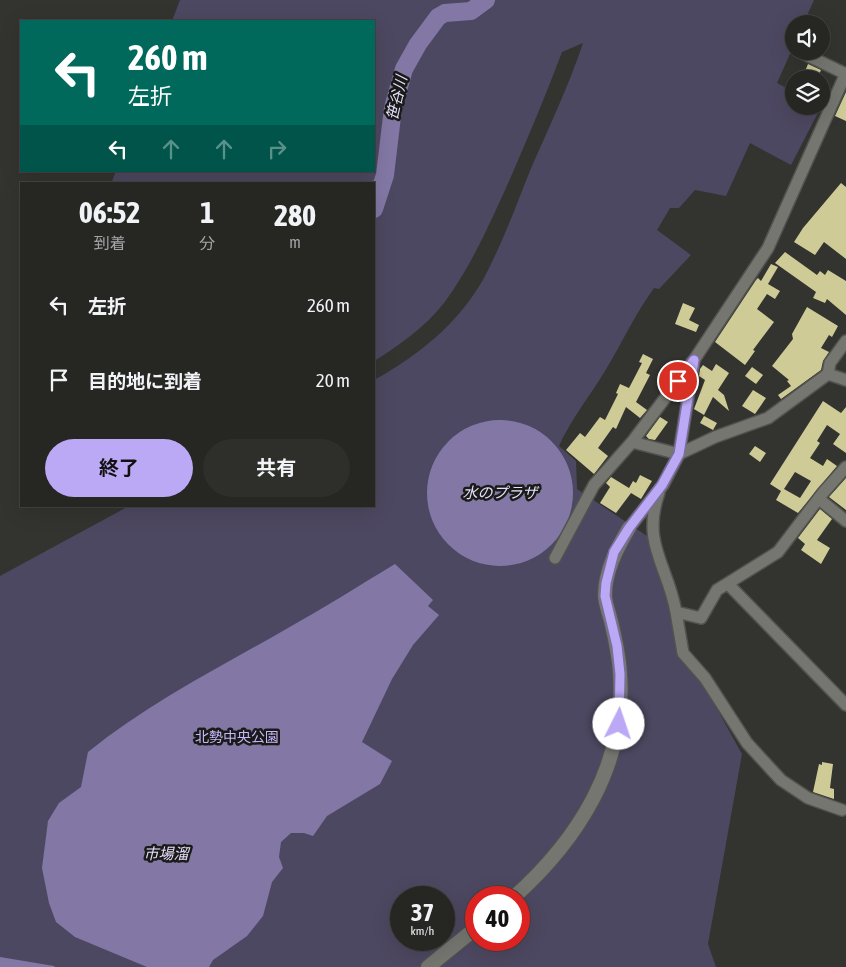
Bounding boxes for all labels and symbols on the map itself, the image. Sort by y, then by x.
water label: 笹谷川 [383,72,410,122]
pin [657,360,699,402]
water label: 水のプラザ [462,484,539,501]
position arrow [592,697,644,749]
park label: 北勢中央公園 [195,729,279,745]
water label: 市場溜 [143,845,190,862]
speed limit sign: 40 [465,886,530,951]

